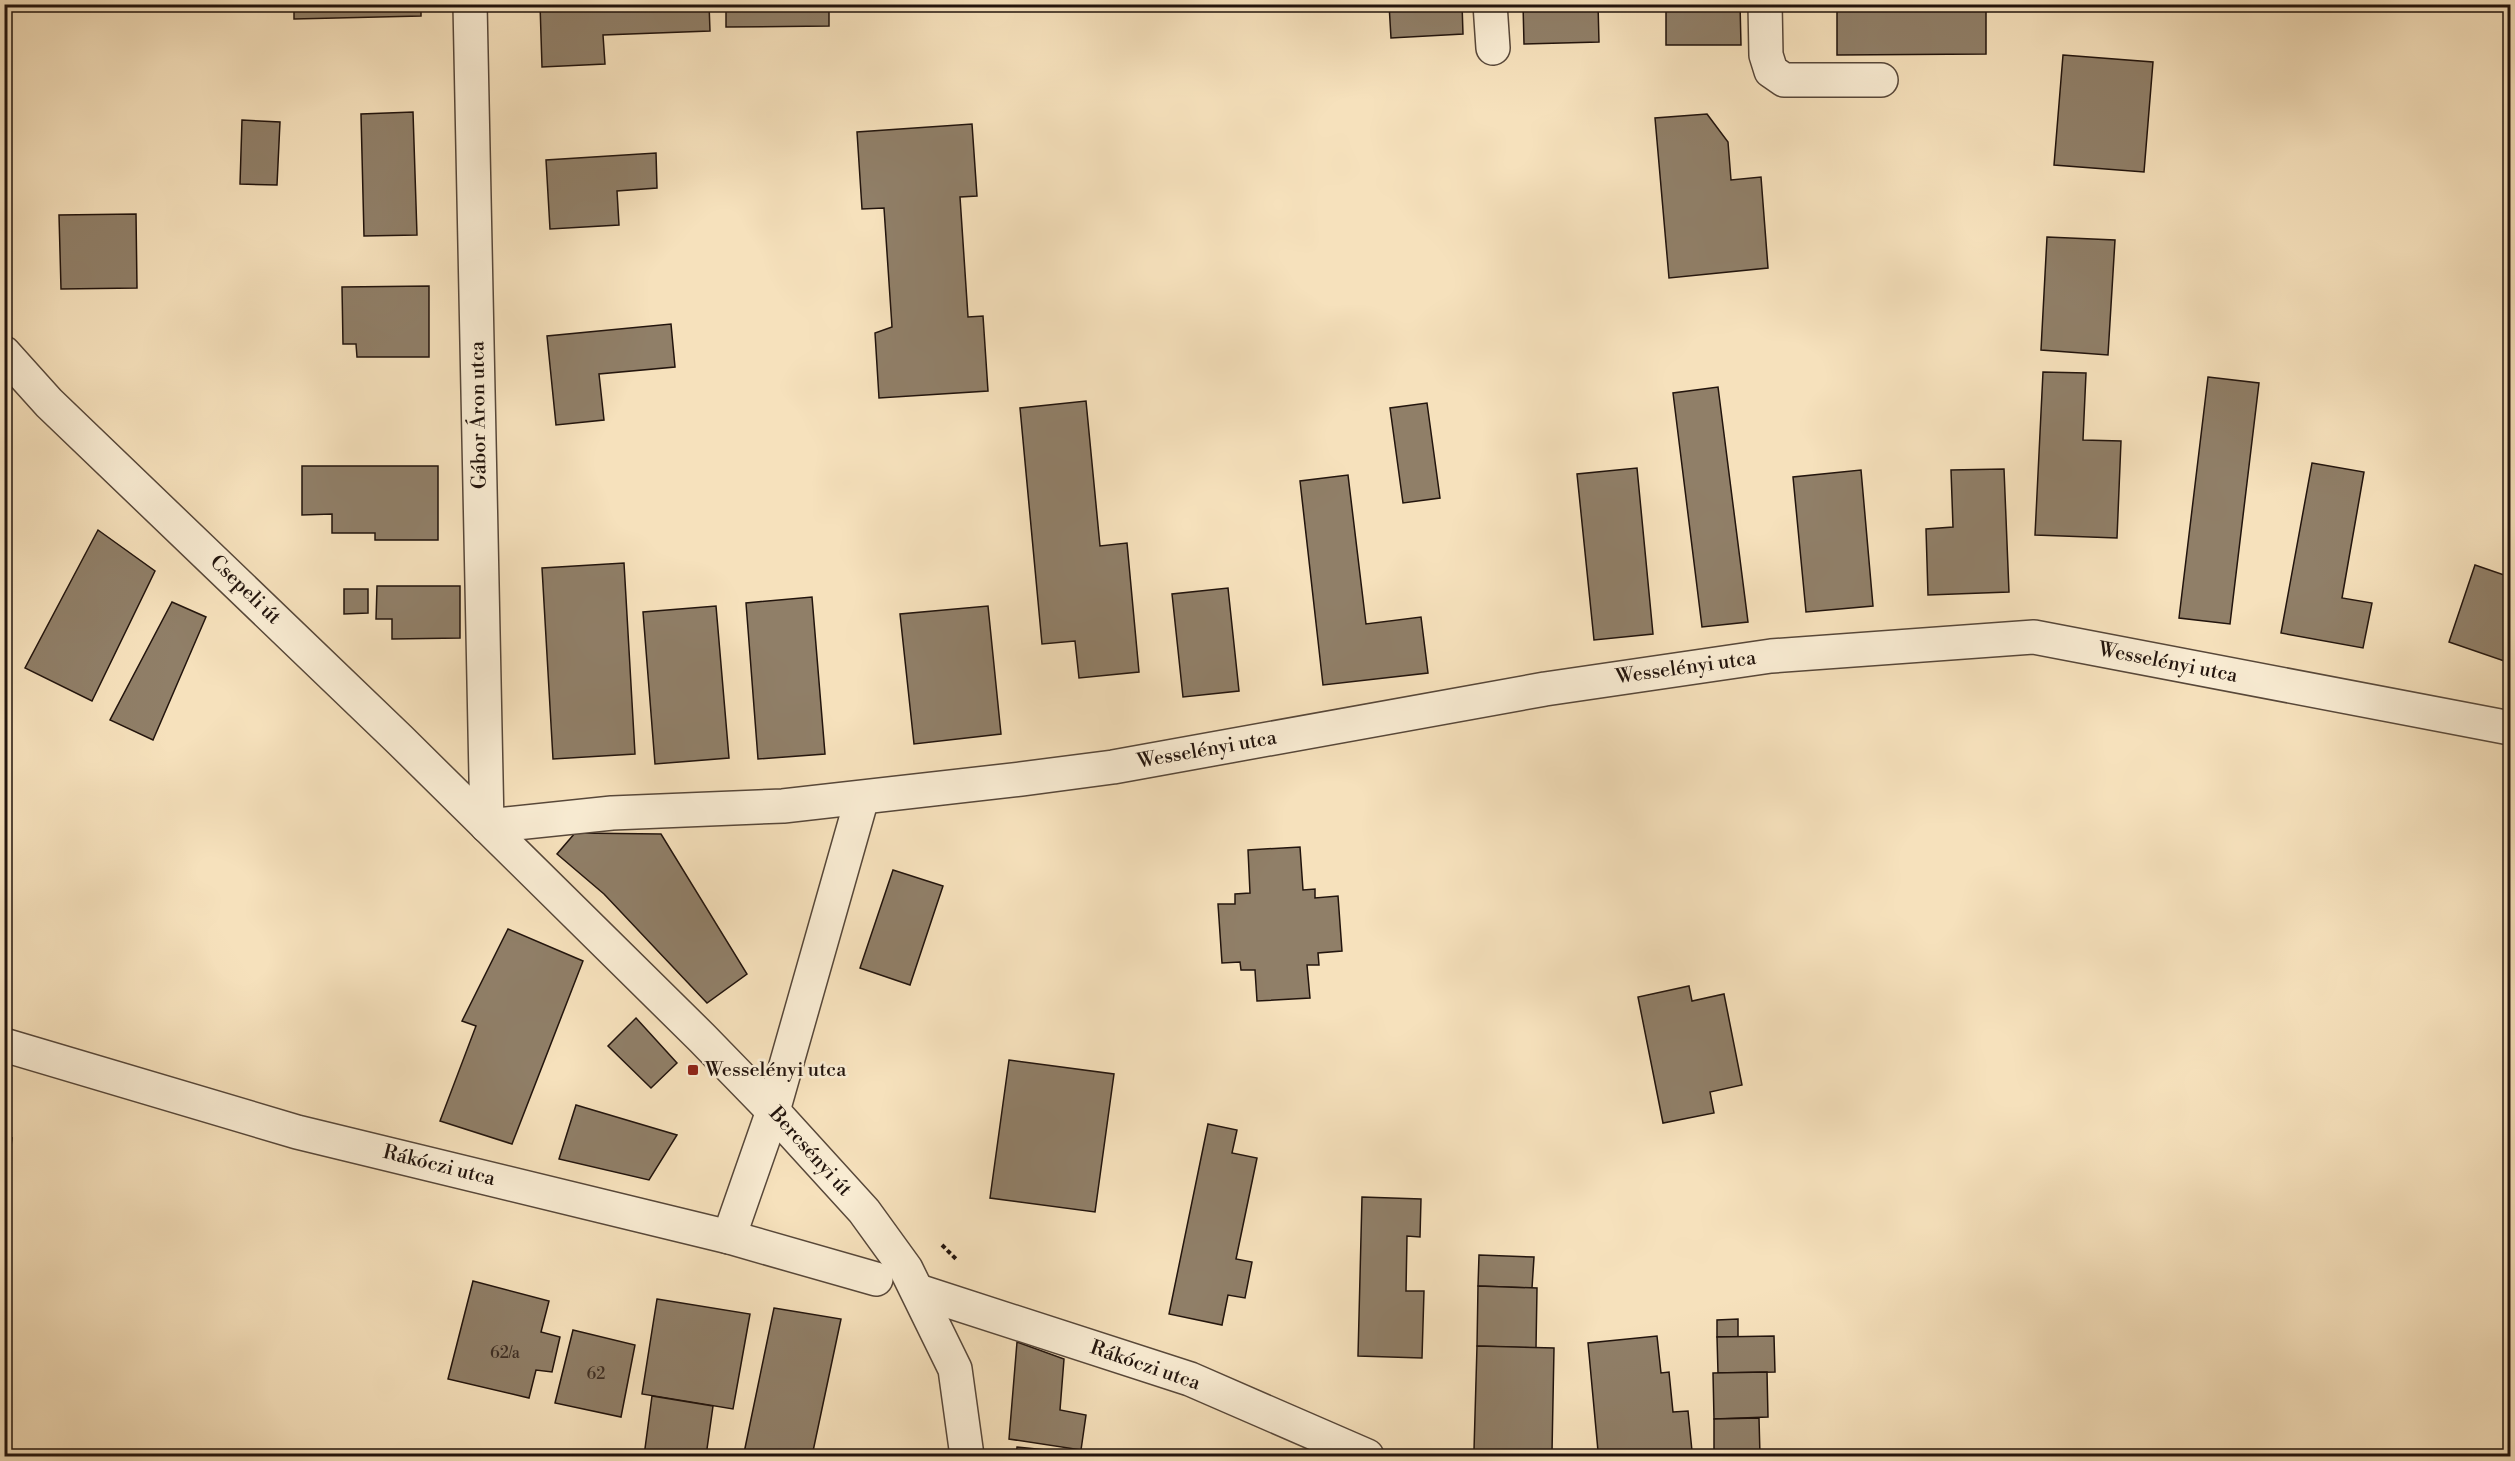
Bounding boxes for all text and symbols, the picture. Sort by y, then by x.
street label: Gábor Áron utca [464,340,493,489]
street label: Csepeli út [204,550,286,630]
street label: Wesselényi utca [2095,637,2241,689]
street label: Wesselényi utca [1613,646,1759,690]
street label: Wesselényi utca [1134,725,1280,775]
place label: Wesselényi utca [704,1058,847,1083]
marker: Wesselényi utca [686,1063,700,1077]
street label: Bercsényi út [763,1101,857,1202]
street label: Rákóczi utca [380,1140,499,1192]
street label: Rákóczi utca [1087,1336,1204,1397]
house number: 62/a [490,1343,521,1363]
house number: 62 [587,1364,605,1384]

